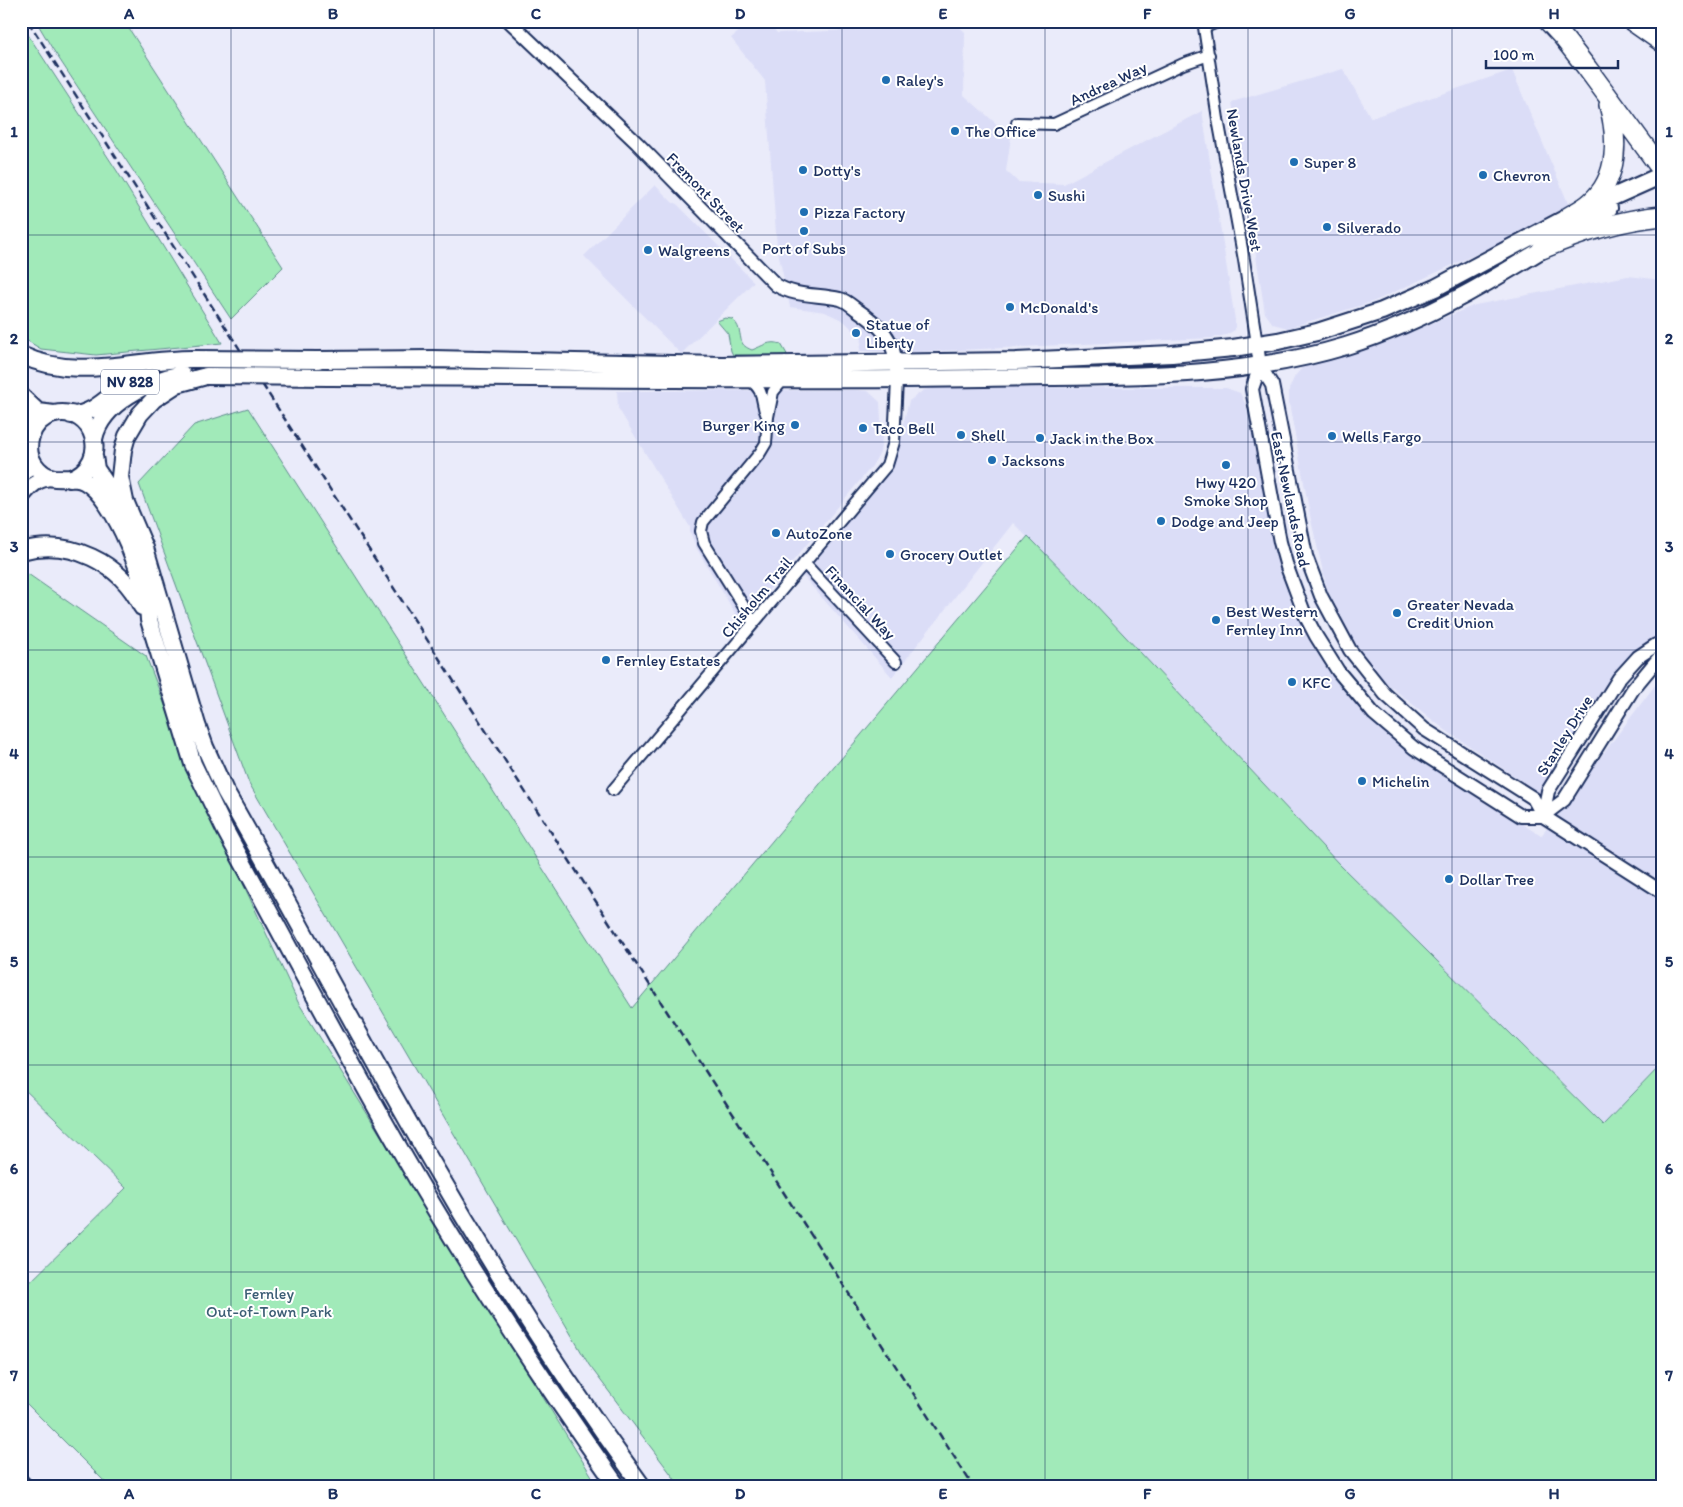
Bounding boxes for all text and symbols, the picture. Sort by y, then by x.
text: A [123,4,135,23]
text: B [328,4,339,23]
text: C [531,4,542,23]
text: D [735,4,746,23]
text: E [939,4,948,23]
text: F [1143,4,1152,23]
text: G [1344,4,1356,23]
text: H [1548,4,1560,23]
scale bar [1486,38,1618,70]
text: 100 m [1493,46,1535,64]
street label: Andrea Way [1067,57,1150,110]
place label: Raley's [896,71,944,90]
marker: Raley's [880,74,892,86]
street label: Newlands Drive West [1223,107,1266,253]
text: 1 [10,122,18,141]
place label: The Office [965,122,1036,141]
text: 1 [1665,122,1673,141]
marker: The Office [949,125,961,137]
street label: Fremont Street [663,148,749,236]
place label: Super 8 [1304,153,1357,172]
marker: Super 8 [1288,156,1300,168]
place label: Dotty's [813,161,861,180]
marker: Dotty's [797,164,809,176]
place label: Chevron [1493,166,1550,185]
marker: Chevron [1477,169,1489,181]
place label: Sushi [1048,186,1085,205]
marker: Sushi [1032,189,1044,201]
place label: Pizza Factory [814,203,906,222]
marker: Pizza Factory [798,206,810,218]
place label: Silverado [1337,218,1401,237]
marker: Silverado [1321,221,1333,233]
marker: Port of Subs [798,225,810,237]
place label: Port of Subs [762,239,846,258]
place label: Walgreens [658,241,730,260]
marker: Walgreens [642,244,654,256]
place label: McDonald's [1020,298,1098,317]
marker: McDonald's [1004,301,1016,313]
place label: Statue of Liberty [866,315,931,352]
marker: Statue of Liberty [850,327,862,339]
text: 2 [10,329,19,348]
text: 2 [1665,329,1674,348]
road number: NV 828 [101,370,159,394]
place label: Burger King [702,416,786,435]
marker: Burger King [789,419,801,431]
place label: Taco Bell [873,419,935,438]
marker: Taco Bell [857,422,869,434]
place label: Shell [971,426,1006,445]
place label: Wells Fargo [1342,427,1421,446]
marker: Shell [955,429,967,441]
place label: Jack in the Box [1050,429,1154,448]
street label: East Newlands Road [1267,430,1314,569]
marker: Wells Fargo [1326,430,1338,442]
marker: Jack in the Box [1034,432,1046,444]
place label: Jacksons [1002,451,1065,470]
marker: Jacksons [986,454,998,466]
marker: Hwy 420 Smoke Shop [1220,459,1232,471]
place label: Hwy 420 Smoke Shop [1184,473,1268,510]
place label: Dodge and Jeep [1171,512,1279,531]
marker: Dodge and Jeep [1155,515,1167,527]
place label: AutoZone [786,524,852,543]
marker: AutoZone [770,527,782,539]
text: 3 [10,537,19,556]
text: 3 [1665,537,1674,556]
place label: Grocery Outlet [900,545,1003,564]
marker: Grocery Outlet [884,548,896,560]
street label: Chisholm Trail [717,553,796,642]
street label: Financial Way [821,561,900,644]
place label: Greater Nevada Credit Union [1407,595,1515,632]
place label: Best Western Fernley Inn [1226,602,1318,639]
marker: Greater Nevada Credit Union [1391,607,1403,619]
marker: Best Western Fernley Inn [1210,614,1222,626]
place label: Fernley Estates [616,651,720,670]
marker: Fernley Estates [600,654,612,666]
place label: KFC [1302,673,1331,692]
marker: KFC [1286,676,1298,688]
street label: Stanley Drive [1532,692,1597,779]
text: 4 [9,744,19,763]
text: 4 [1664,744,1674,763]
place label: Michelin [1372,772,1430,791]
marker: Michelin [1356,775,1368,787]
place label: Dollar Tree [1459,870,1534,889]
marker: Dollar Tree [1443,873,1455,885]
text: 5 [10,952,19,971]
text: 5 [1665,952,1674,971]
text: 6 [10,1159,19,1178]
text: 6 [1665,1159,1674,1178]
park label: Fernley Out-of-Town Park [206,1284,333,1321]
text: 7 [9,1366,18,1385]
text: 7 [1664,1366,1673,1385]
text: A [123,1484,135,1503]
text: B [328,1484,339,1503]
text: C [531,1484,542,1503]
text: D [735,1484,746,1503]
text: E [939,1484,948,1503]
text: F [1143,1484,1152,1503]
text: G [1344,1484,1356,1503]
text: H [1548,1484,1560,1503]

